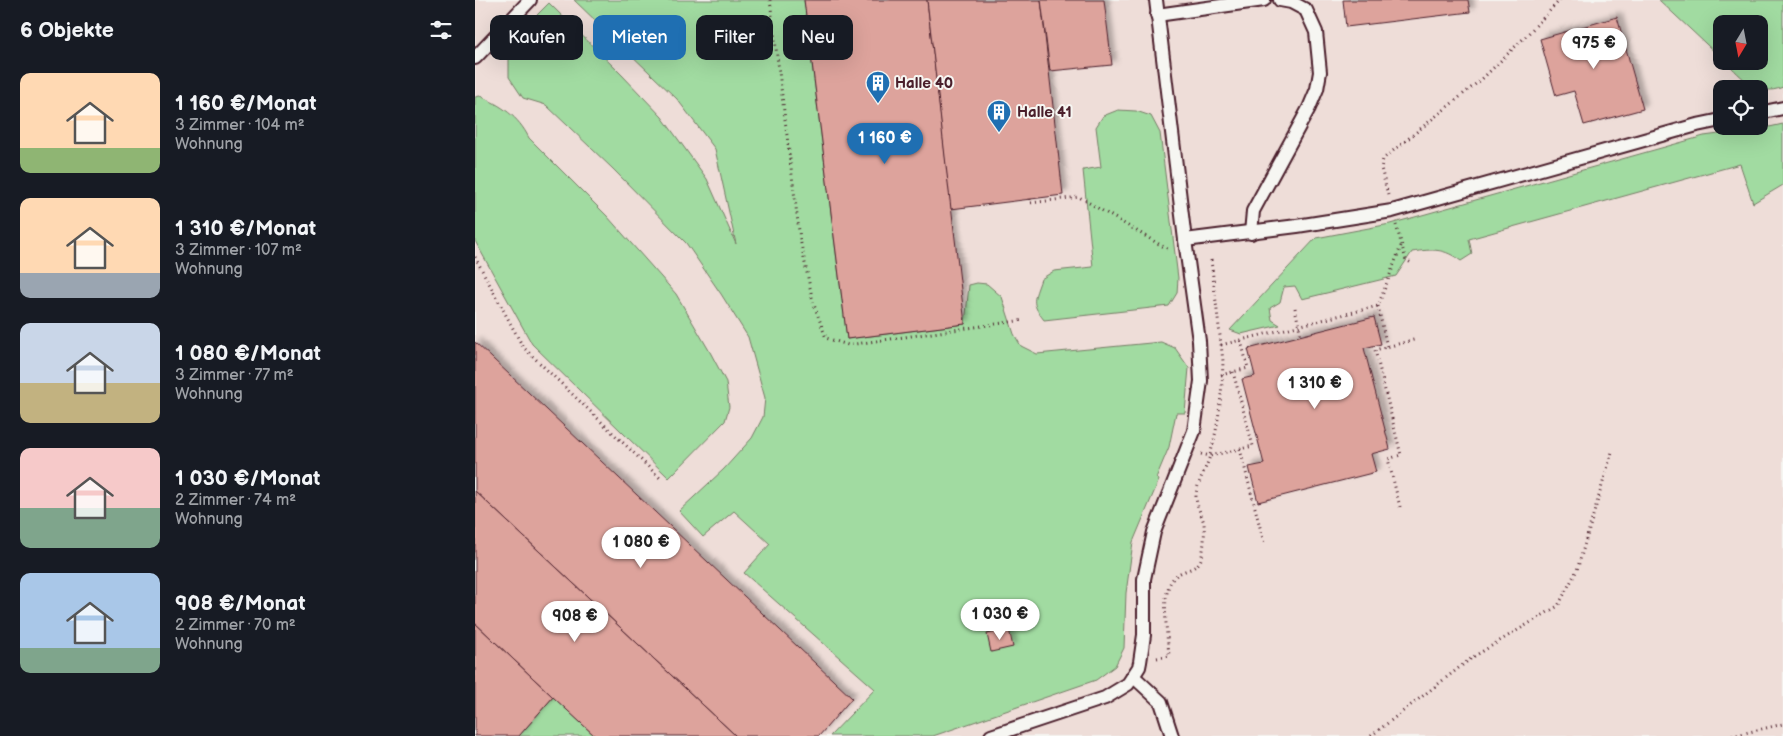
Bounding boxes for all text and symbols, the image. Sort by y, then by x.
chip: Kaufen [490,15,583,60]
chip: Mieten [593,15,686,60]
chip: Filter [696,15,773,60]
chip: Neu [783,15,853,60]
north arrow [1713,15,1767,70]
map controls [1713,15,1768,135]
icon: filters [427,16,455,44]
text: 6 Objekte [20,18,114,43]
pin: 975 € [1559,28,1629,70]
text: 975 € [1572,34,1616,53]
building icon: Halle 40 [865,70,891,104]
place label: Halle 40 [895,74,953,93]
button: locate [1713,80,1768,135]
text: 1 160 €/Monat [175,91,317,116]
icon: home [60,93,120,153]
building icon: Halle 41 [986,99,1012,133]
place label: Halle 41 [1017,103,1072,122]
text: 3 Zimmer · 104 m² [175,116,305,135]
pin: 1 160 € [839,122,931,165]
text: 1 160 € [858,129,912,148]
text: Wohnung [175,135,243,154]
text: 1 310 €/Monat [175,216,316,241]
icon: home [60,218,120,278]
text: 3 Zimmer · 107 m² [175,241,302,260]
text: Wohnung [175,260,243,279]
text: 1 080 €/Monat [175,341,321,366]
icon: home [60,343,120,403]
text: 3 Zimmer · 77 m² [175,366,294,385]
pin: 1 310 € [1269,368,1361,410]
text: 1 310 € [1288,374,1342,393]
text: Wohnung [175,385,243,404]
text: 1 030 €/Monat [175,466,320,491]
icon: home [60,468,120,528]
text: 2 Zimmer · 74 m² [175,491,296,510]
text: Wohnung [175,510,243,529]
pin: 1 080 € [595,526,687,569]
text: 1 080 € [613,533,670,552]
text: 908 €/Monat [175,591,305,616]
icon: home [60,593,120,653]
pin: 1 030 € [954,598,1046,641]
pin: 908 € [540,600,610,643]
text: 1 030 € [972,605,1028,624]
text: 908 € [552,607,598,626]
text: 2 Zimmer · 70 m² [175,616,296,635]
text: Wohnung [175,635,243,654]

